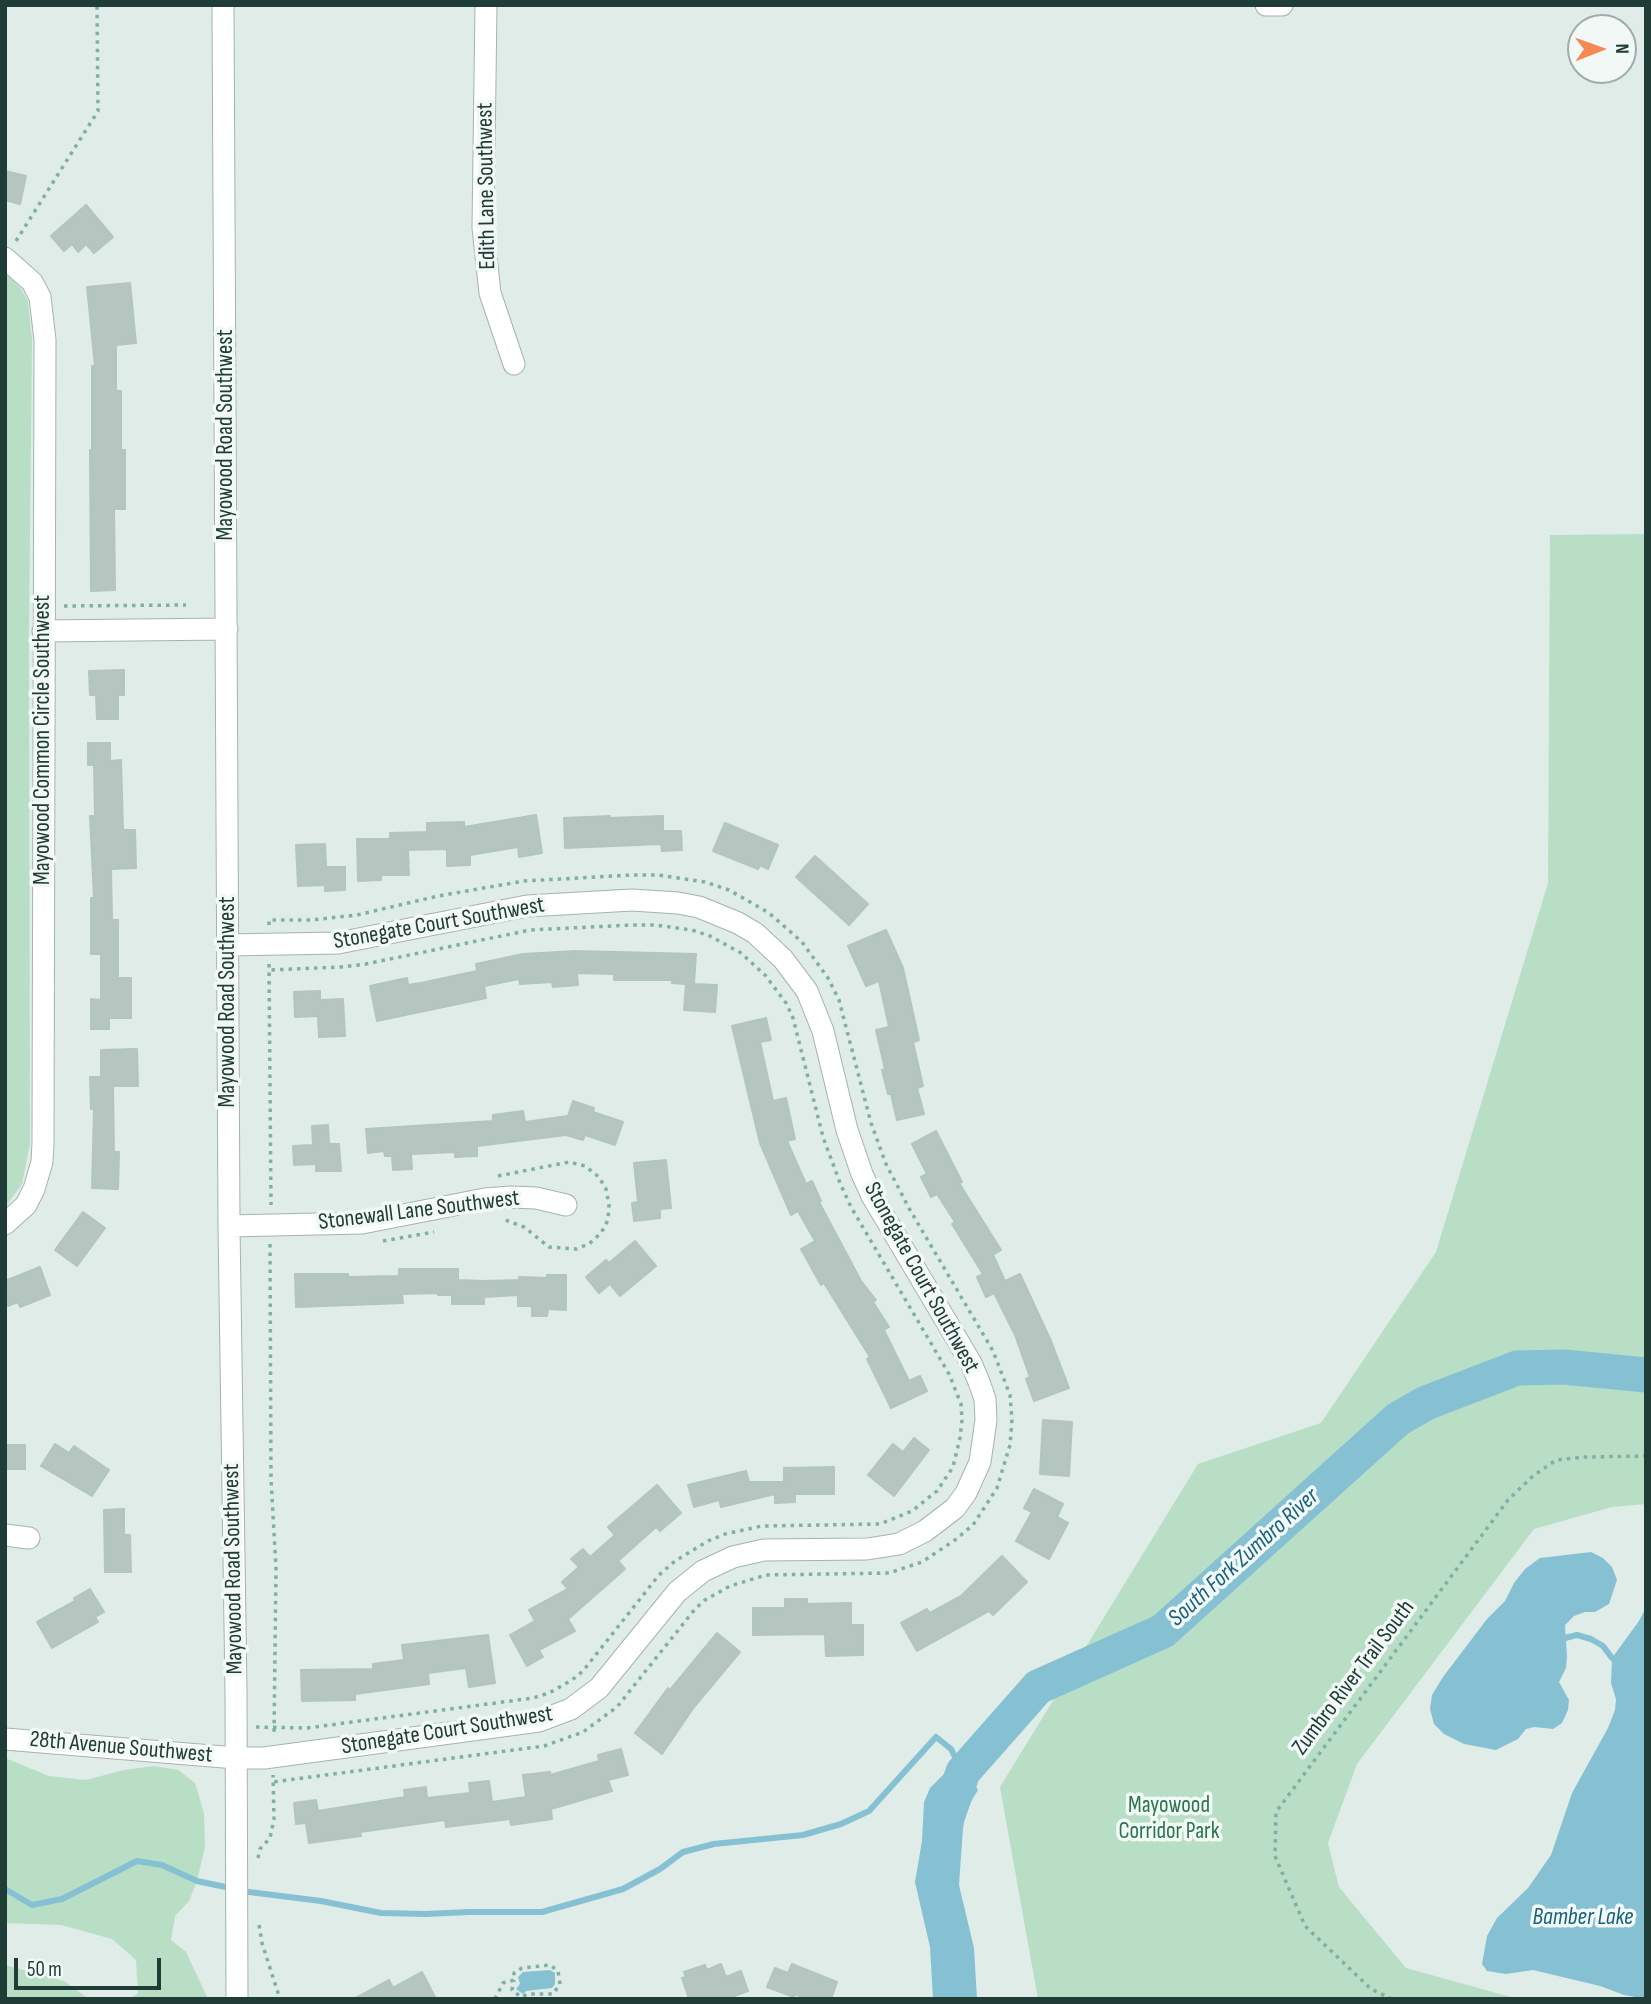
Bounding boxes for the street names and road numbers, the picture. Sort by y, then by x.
street label: Edith Lane Southwest [472,102,502,270]
street label: Mayowood Road Southwest [212,330,240,540]
street label: Mayowood Common Circle Southwest [29,595,57,885]
street label: Stonegate Court Southwest [331,892,547,956]
street label: Mayowood Road Southwest [214,897,242,1107]
street label: Stonegate Court Southwest [857,1178,985,1378]
street label: Stonewall Lane Southwest [317,1185,521,1237]
street label: Mayowood Road Southwest [218,1463,250,1675]
street label: Zumbro River Trail South [1287,1595,1421,1761]
street label: Stonegate Court Southwest [339,1701,555,1761]
street label: 28th Avenue Southwest [29,1726,213,1770]

